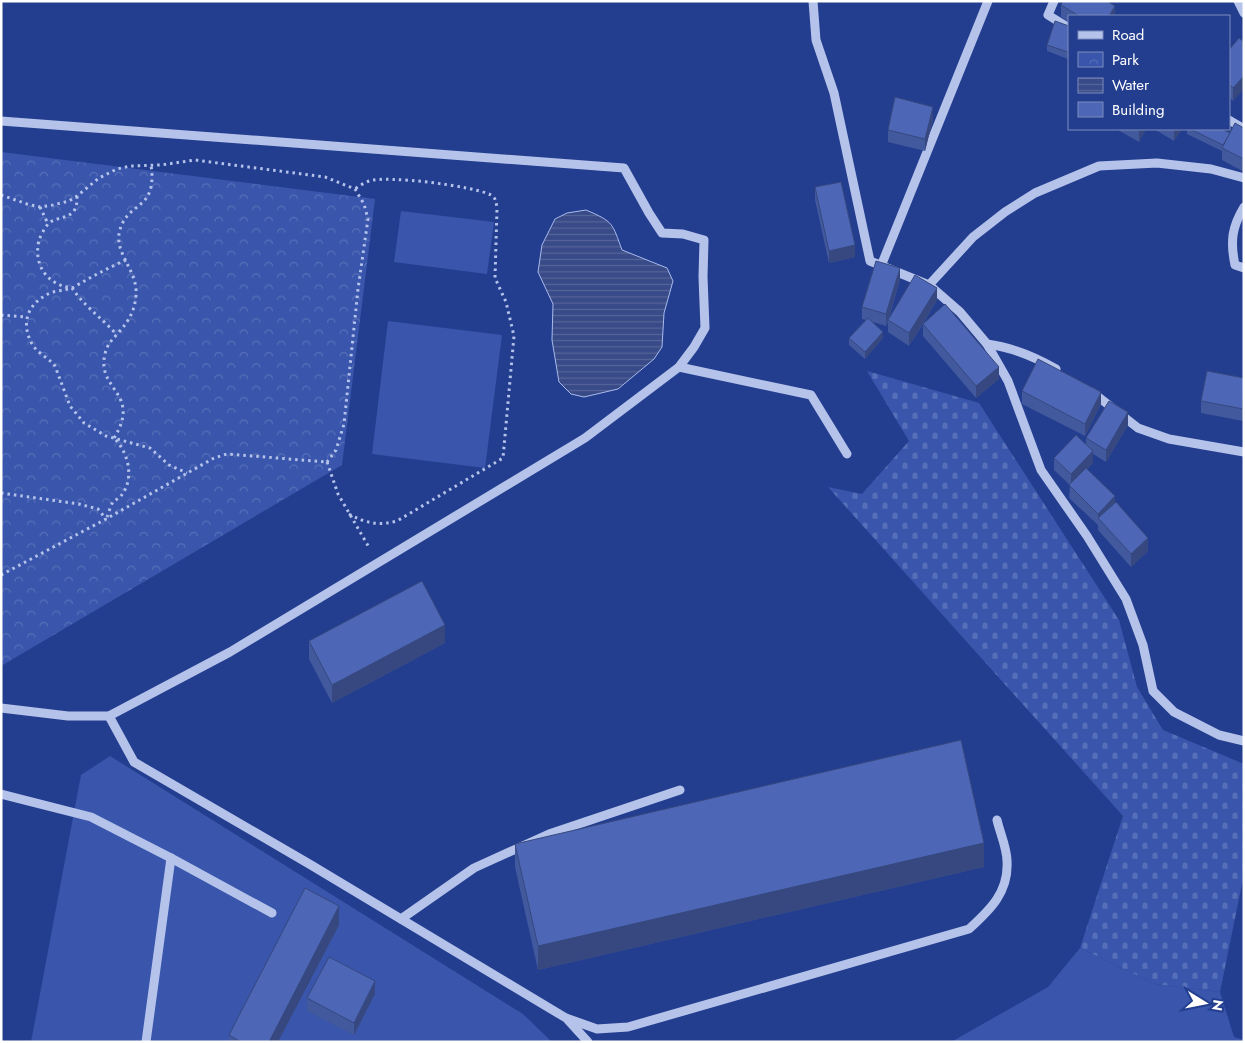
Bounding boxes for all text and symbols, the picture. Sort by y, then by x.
legend [1068,15,1230,130]
text: Road [1112,24,1144,46]
text: Park [1112,49,1139,71]
text: Water [1112,74,1150,96]
text: Building [1112,99,1164,121]
north arrow [1180,978,1230,1028]
text: N [1207,998,1229,1012]

